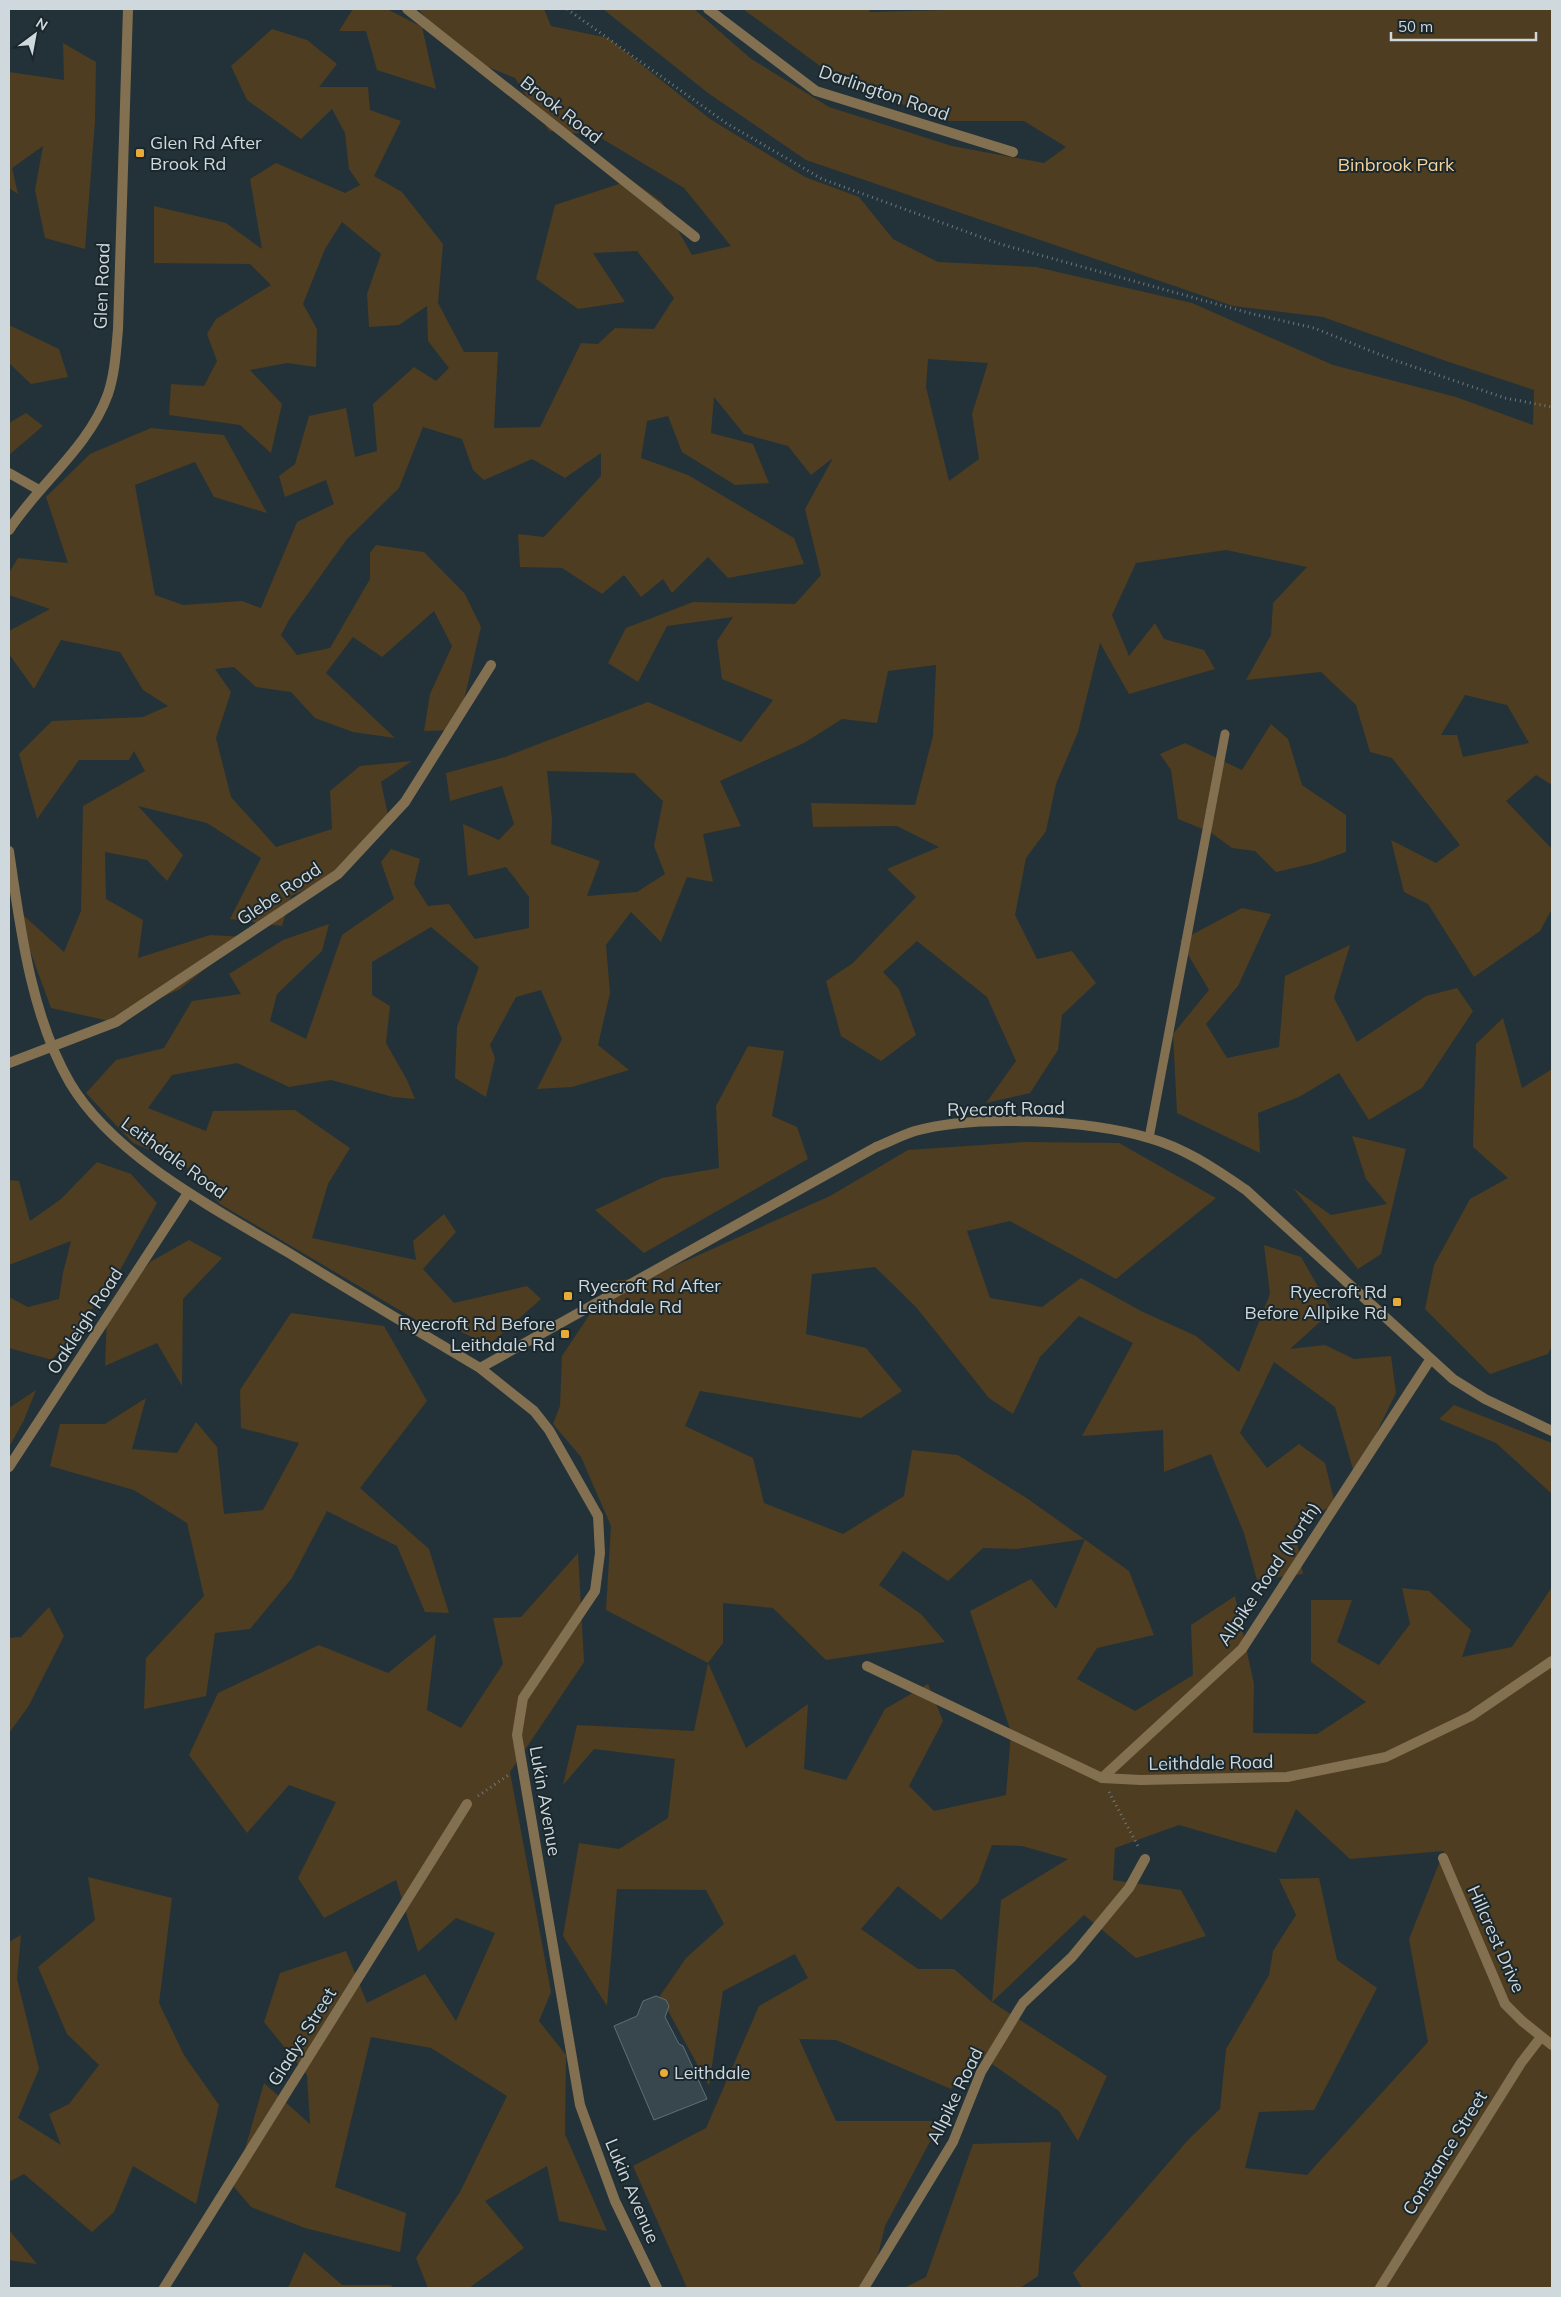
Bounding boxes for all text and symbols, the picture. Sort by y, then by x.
north arrow [10,10,60,60]
scale bar [1391,10,1536,42]
text: N [33,14,51,34]
text: 50 m [1398,17,1433,36]
street label: Darlington Road [816,59,952,126]
street label: Brook Road [516,71,607,149]
place label: Glen Rd After Brook Rd [150,131,262,175]
marker: Glen Rd After Brook Rd [134,147,146,159]
park label: Binbrook Park [1338,153,1455,176]
street label: Glen Road [88,242,115,330]
street label: Glebe Road [232,857,325,930]
street label: Ryecroft Road [947,1096,1065,1121]
street label: Leithdale Road [117,1112,232,1204]
street label: Oakleigh Road [42,1263,128,1378]
place label: Ryecroft Rd After Leithdale Rd [578,1274,721,1318]
place label: Ryecroft Rd Before Allpike Rd [1244,1280,1387,1324]
marker: Ryecroft Rd After Leithdale Rd [562,1290,574,1302]
marker: Ryecroft Rd Before Allpike Rd [1391,1296,1403,1308]
place label: Ryecroft Rd Before Leithdale Rd [399,1312,555,1356]
marker: Ryecroft Rd Before Leithdale Rd [559,1328,571,1340]
street label: Allpike Road (North) [1212,1498,1325,1650]
street label: Lukin Avenue [524,1744,566,1858]
street label: Leithdale Road [1148,1750,1274,1775]
street label: Hillcrest Drive [1463,1882,1530,1996]
street label: Gladys Street [262,1983,341,2090]
street label: Allpike Road [921,2044,988,2148]
place label: Leithdale [674,2061,750,2084]
marker: Leithdale [658,2067,670,2079]
street label: Constance Street [1397,2086,1492,2219]
street label: Lukin Avenue [600,2135,665,2247]

